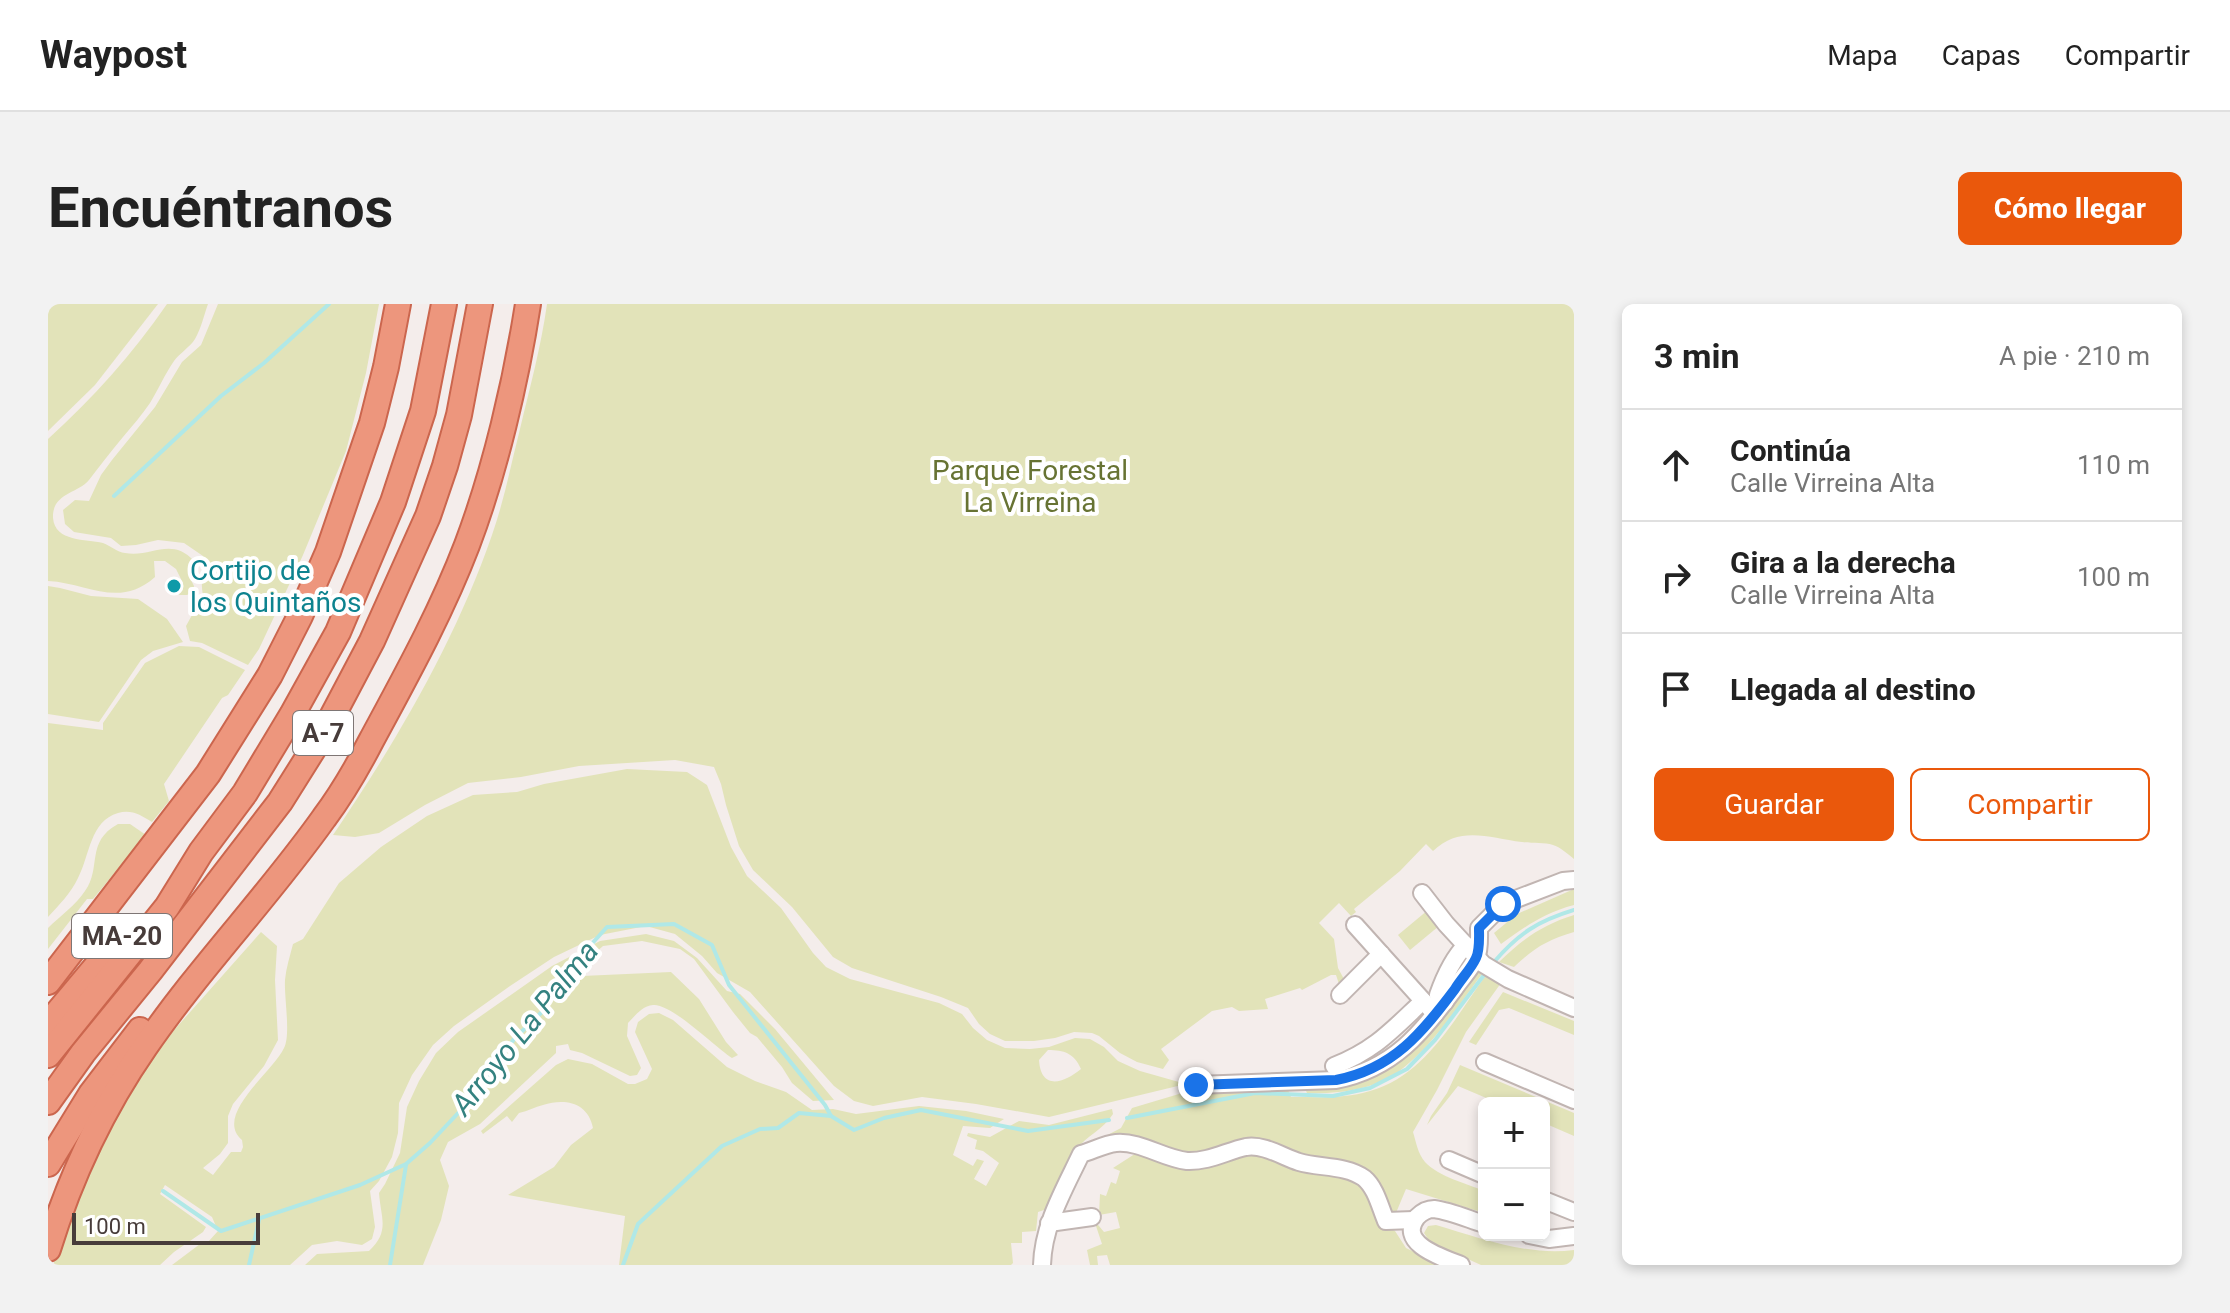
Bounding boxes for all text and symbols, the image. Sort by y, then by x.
text: Waypost [40,33,187,77]
text: Mapa [1827,39,1898,72]
text: Capas [1942,39,2021,72]
text: Compartir [2065,39,2190,72]
button: Cómo llegar [1958,172,2182,245]
text: Encuéntranos [48,175,393,241]
text: 3 min [1654,336,1739,376]
text: A pie · 210 m [1999,341,2150,371]
text: Continúa [1730,433,1851,468]
icon: ahead [1654,443,1698,487]
text: 110 m [2077,450,2150,480]
park label: Parque Forestal La Virreina [932,454,1128,519]
text: Calle Virreina Alta [1730,468,1935,498]
text: Gira a la derecha [1730,545,1956,580]
place label: Cortijo de los Quintaños [190,554,361,619]
icon: right [1654,555,1698,599]
text: 100 m [2077,562,2150,592]
marker: Cortijo de los Quintaños [165,577,183,595]
text: Calle Virreina Alta [1730,580,1935,610]
icon: arrive [1654,667,1698,711]
text: Llegada al destino [1730,672,1976,707]
road number: A-7 [293,711,353,755]
button: Guardar [1654,768,1894,841]
button: Compartir [1910,768,2150,841]
route start [1485,886,1521,922]
road number: MA-20 [72,914,172,958]
water label: Arroyo La Palma [443,934,605,1123]
route end [1178,1067,1214,1103]
map controls [1478,1097,1550,1241]
button: + [1478,1097,1550,1169]
button: − [1478,1169,1550,1241]
scale bar [72,1209,260,1245]
text: 100 m [84,1214,146,1239]

